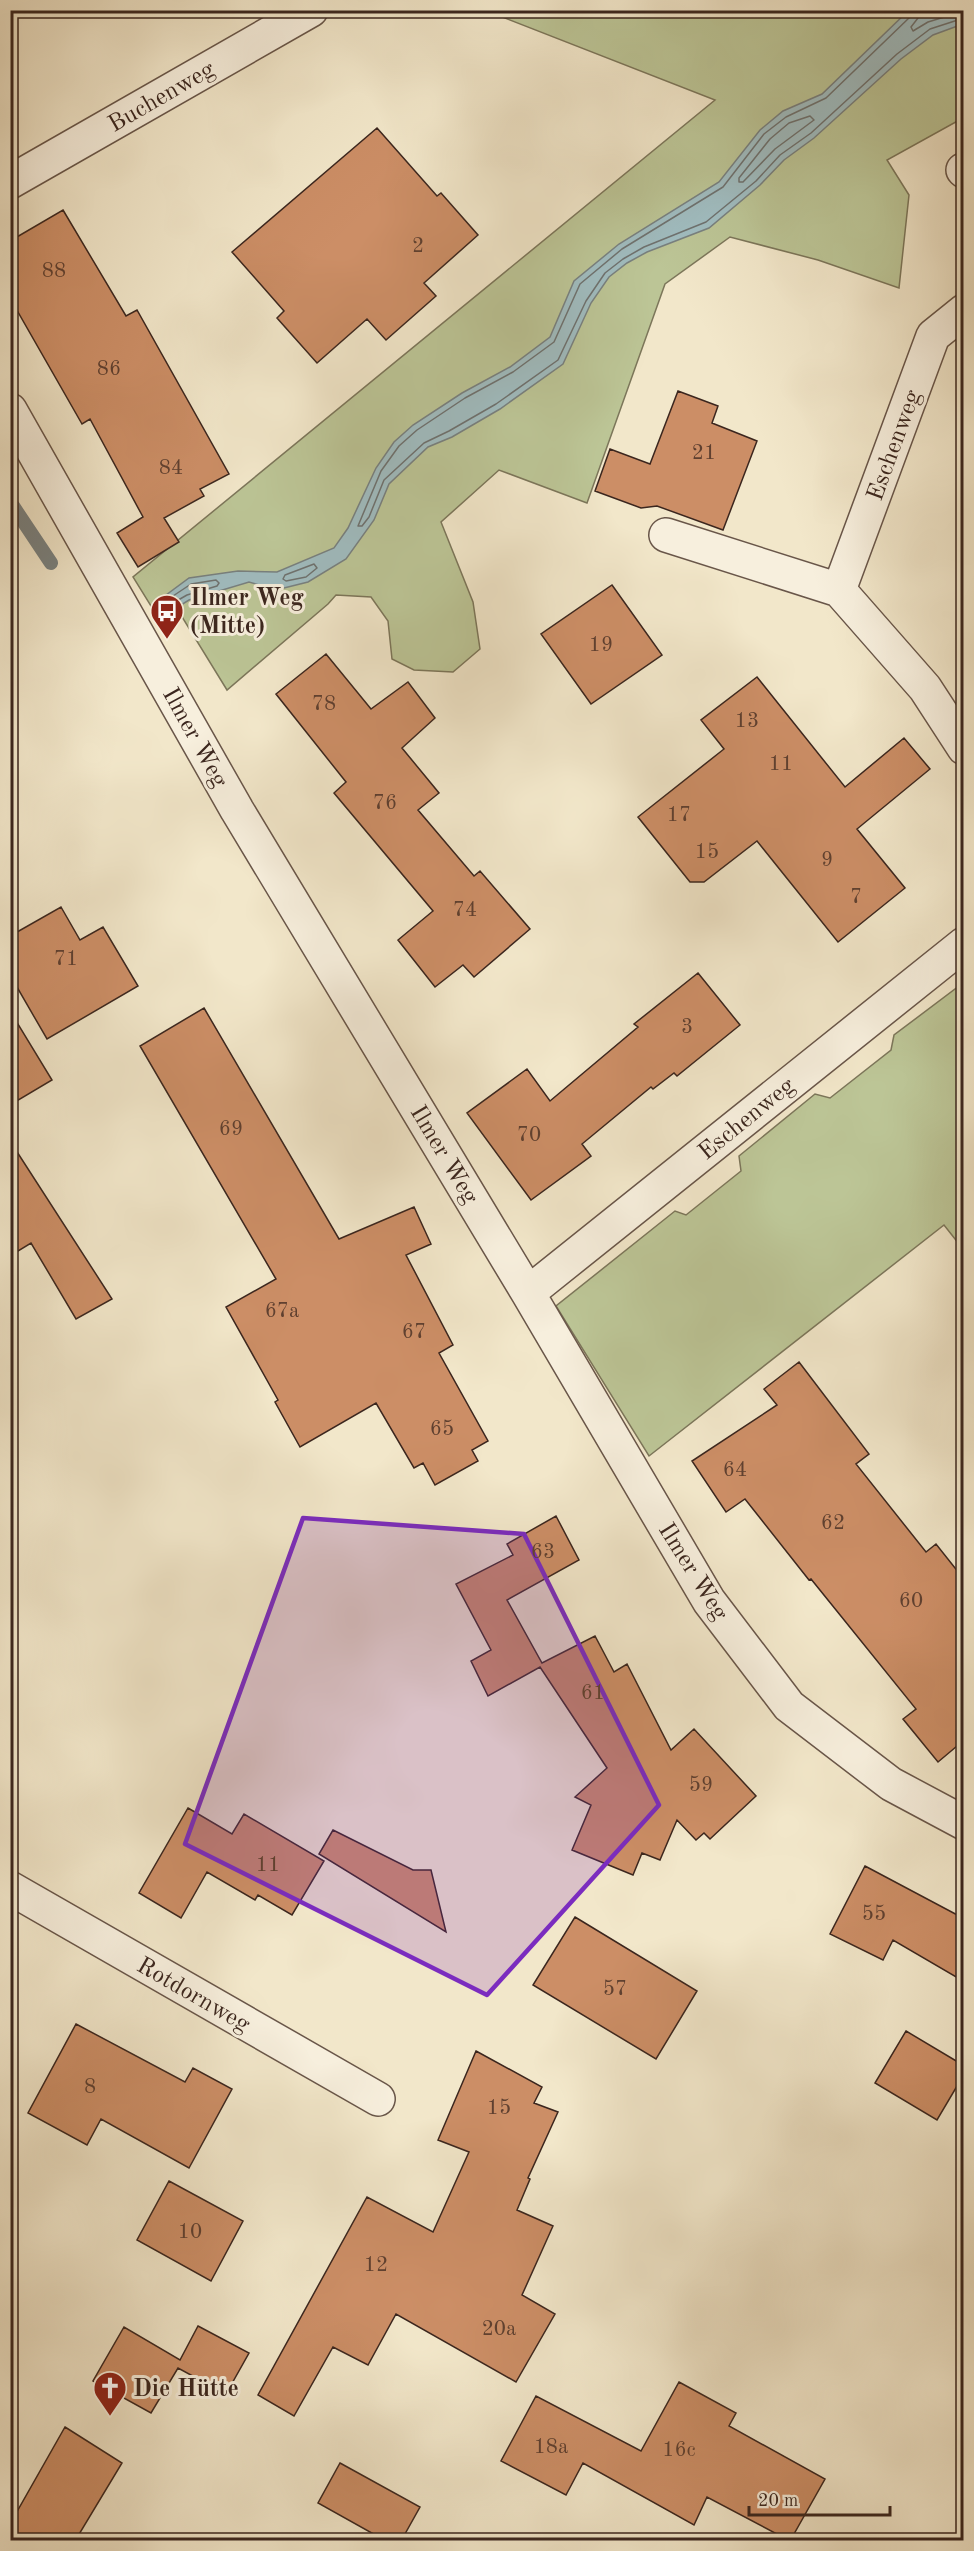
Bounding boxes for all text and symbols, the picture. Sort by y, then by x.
street label: Buchenweg [105,58,219,138]
house number: 2 [412,236,424,257]
house number: 88 [42,261,66,282]
house number: 86 [97,359,121,380]
street label: Eschenweg [864,387,926,504]
house number: 21 [692,443,716,464]
house number: 84 [159,458,183,479]
place label: Ilmer Weg (Mitte) [190,587,304,639]
bus stop icon: Ilmer Weg (Mitte) [149,593,185,640]
house number: 19 [589,635,613,656]
street label: Ilmer Weg [157,684,231,792]
house number: 78 [312,694,336,715]
house number: 13 [735,711,759,732]
house number: 11 [769,754,793,775]
house number: 76 [373,793,397,814]
house number: 17 [667,805,691,826]
house number: 15 [695,842,719,863]
house number: 9 [821,850,833,871]
house number: 7 [850,887,862,908]
house number: 74 [453,900,477,921]
house number: 71 [54,949,78,970]
house number: 3 [681,1017,693,1038]
street label: Eschenweg [695,1074,800,1165]
street label: Ilmer Weg [405,1102,482,1208]
house number: 69 [219,1119,243,1140]
house number: 70 [517,1125,541,1146]
house number: 67a [265,1301,299,1322]
house number: 67 [402,1322,426,1343]
house number: 65 [430,1419,454,1440]
house number: 64 [723,1460,747,1481]
house number: 62 [821,1513,845,1534]
street label: Ilmer Weg [653,1519,732,1625]
house number: 63 [531,1542,555,1563]
house number: 60 [899,1591,923,1612]
house number: 61 [581,1683,605,1704]
house number: 59 [689,1775,713,1796]
house number: 11 [256,1855,280,1876]
house number: 55 [862,1904,886,1925]
street label: Rotdornweg [132,1954,254,2038]
house number: 57 [603,1979,627,2000]
house number: 8 [84,2077,96,2098]
house number: 15 [487,2098,511,2119]
house number: 10 [178,2222,202,2243]
house number: 12 [364,2255,388,2276]
house number: 20a [482,2319,516,2340]
church icon: Die Hütte [92,2370,128,2417]
place label: Die Hütte [133,2378,239,2402]
house number: 18a [534,2437,568,2458]
house number: 16c [662,2440,696,2461]
scale bar [749,2479,890,2517]
text: 20 m [758,2492,798,2510]

